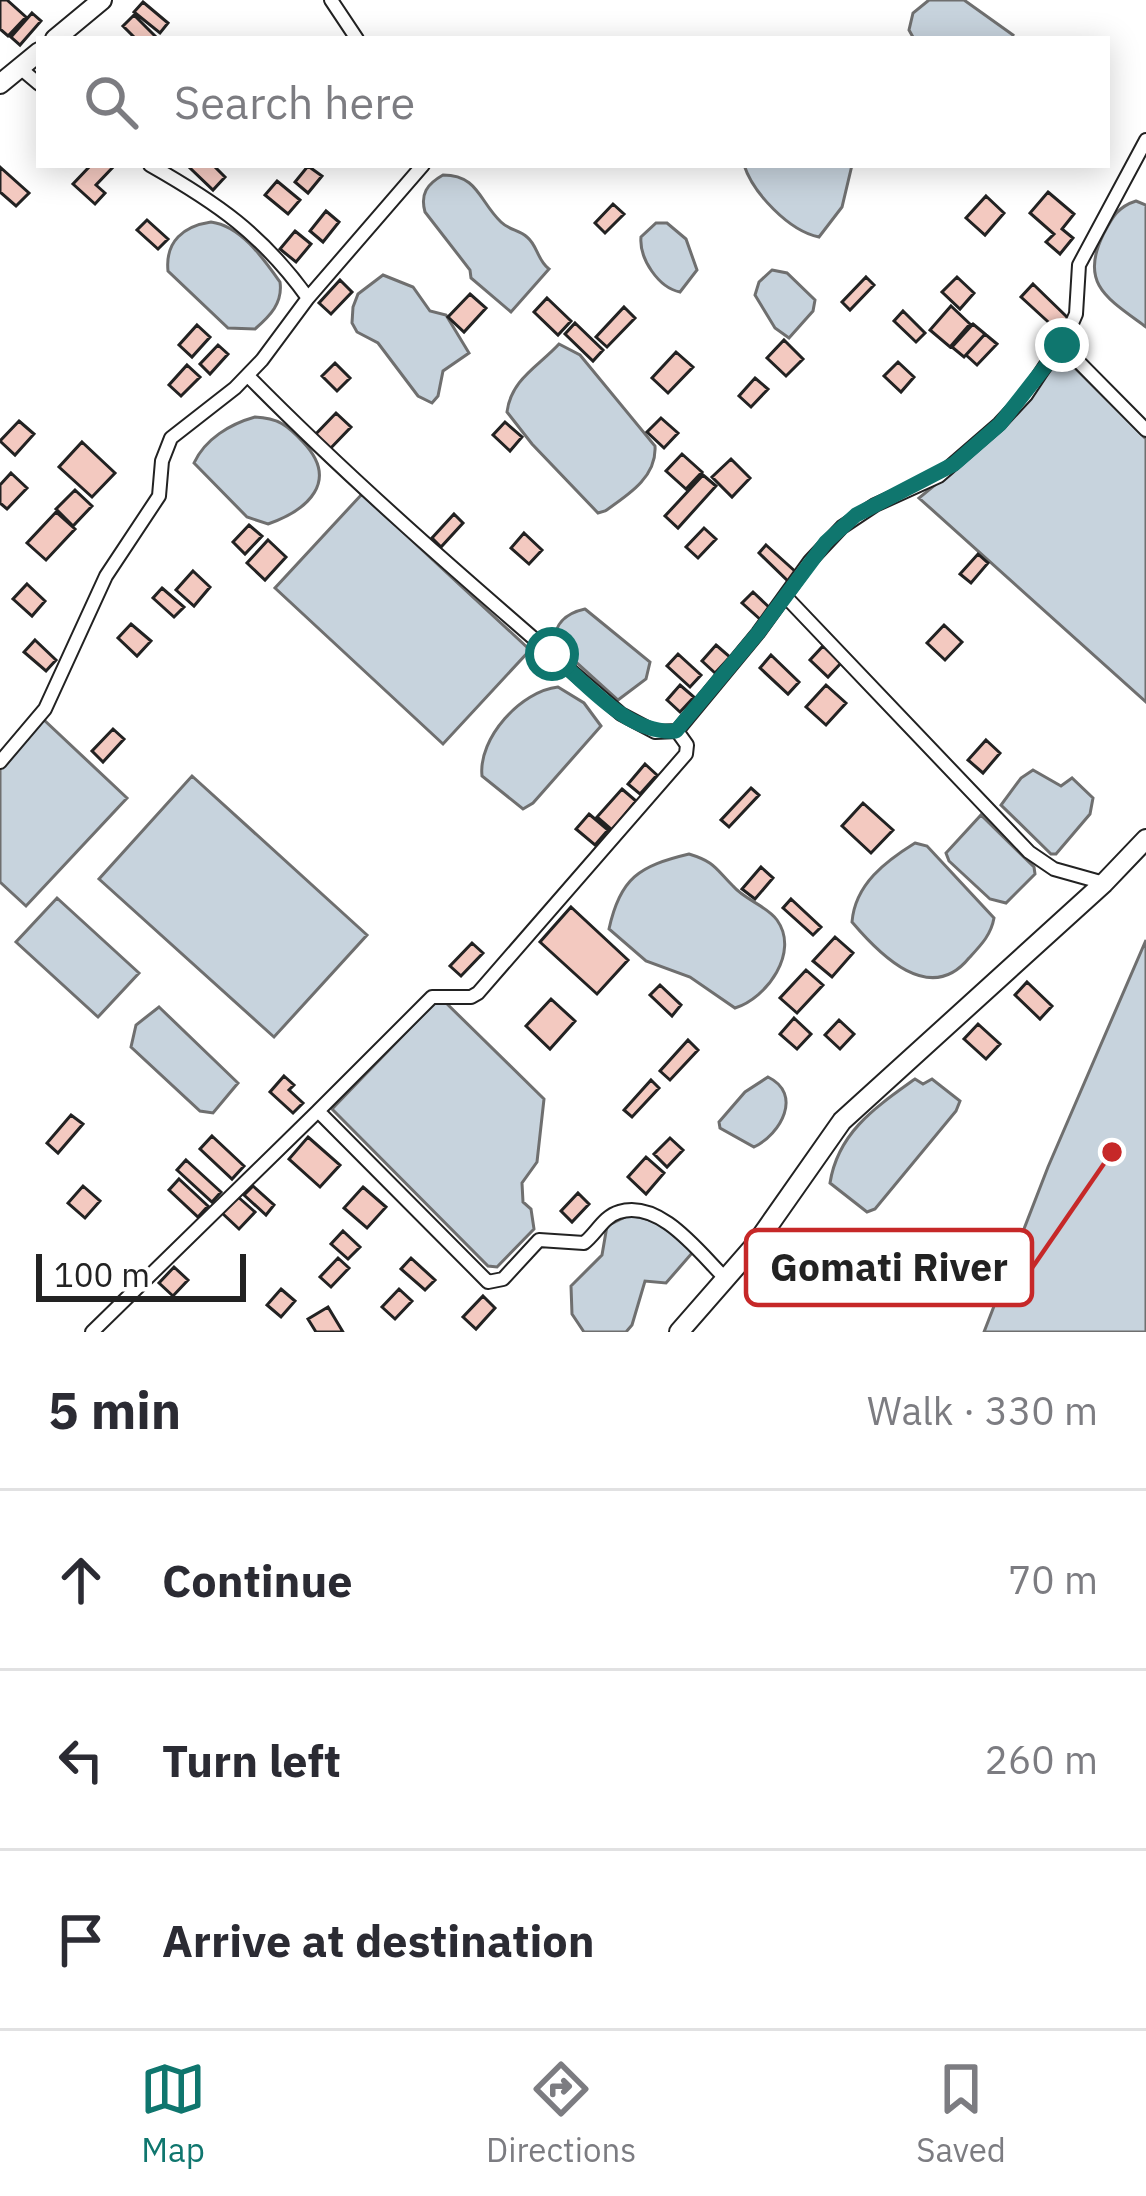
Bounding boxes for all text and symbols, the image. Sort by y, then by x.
search box [36,36,1110,168]
icon: search [78,69,144,135]
text: Search here [174,73,415,131]
route end [1035,318,1089,372]
route start [525,627,579,681]
callout: Gomati River [746,1230,1032,1305]
text: Gomati River [770,1241,1008,1292]
scale bar [36,1248,246,1301]
text: 100 m [54,1253,150,1296]
text: 5 min [48,1377,181,1443]
text: Walk · 330 m [867,1385,1098,1436]
icon: ahead [48,1547,114,1613]
text: Continue [162,1551,353,1609]
text: 70 m [1008,1554,1098,1605]
icon: left [48,1727,114,1793]
text: Turn left [162,1731,341,1789]
text: 260 m [985,1734,1098,1785]
icon: arrive [48,1907,114,1973]
text: Arrive at destination [162,1911,595,1969]
tab: Map [140,2056,206,2171]
tab: Directions [486,2056,636,2171]
tab: Saved [916,2056,1006,2171]

